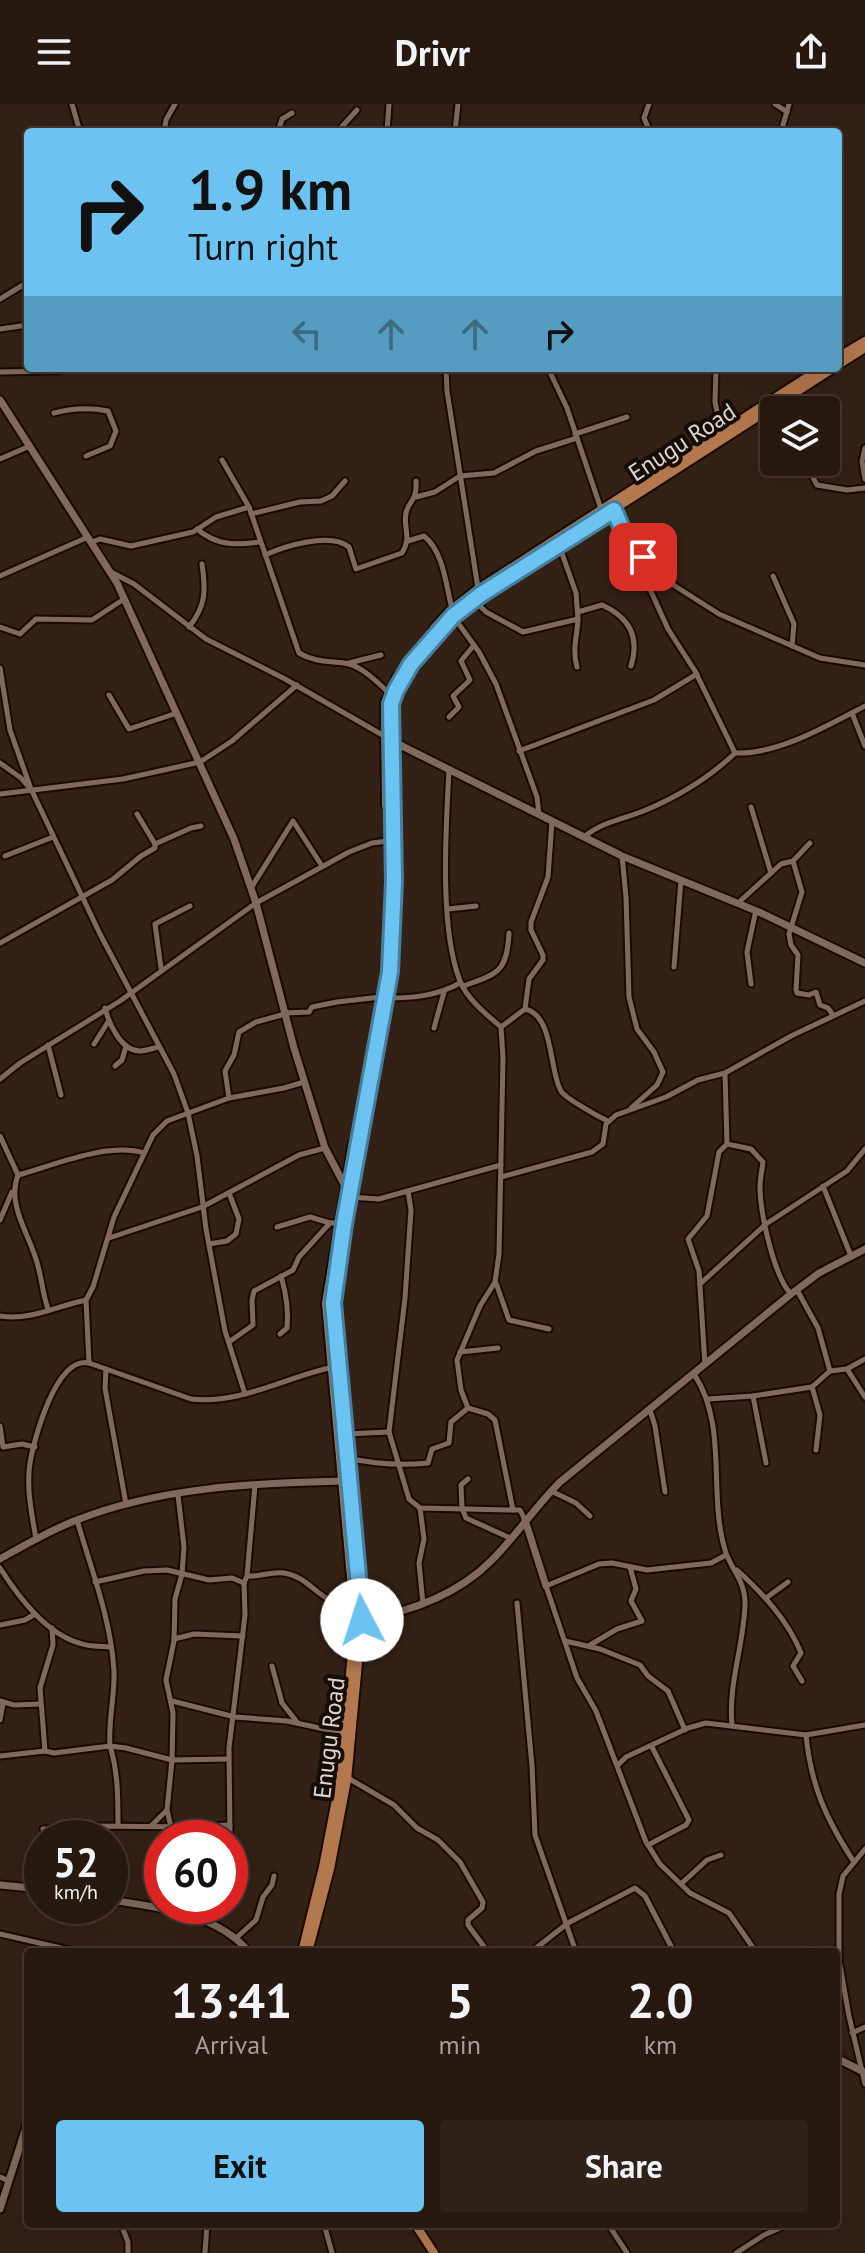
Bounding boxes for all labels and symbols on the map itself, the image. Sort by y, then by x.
street label: Enugu Road [622,396,742,488]
pin [609,523,677,591]
position arrow [320,1578,404,1662]
street label: Enugu Road [306,1676,352,1800]
speed limit sign: 60 [144,1820,248,1924]

